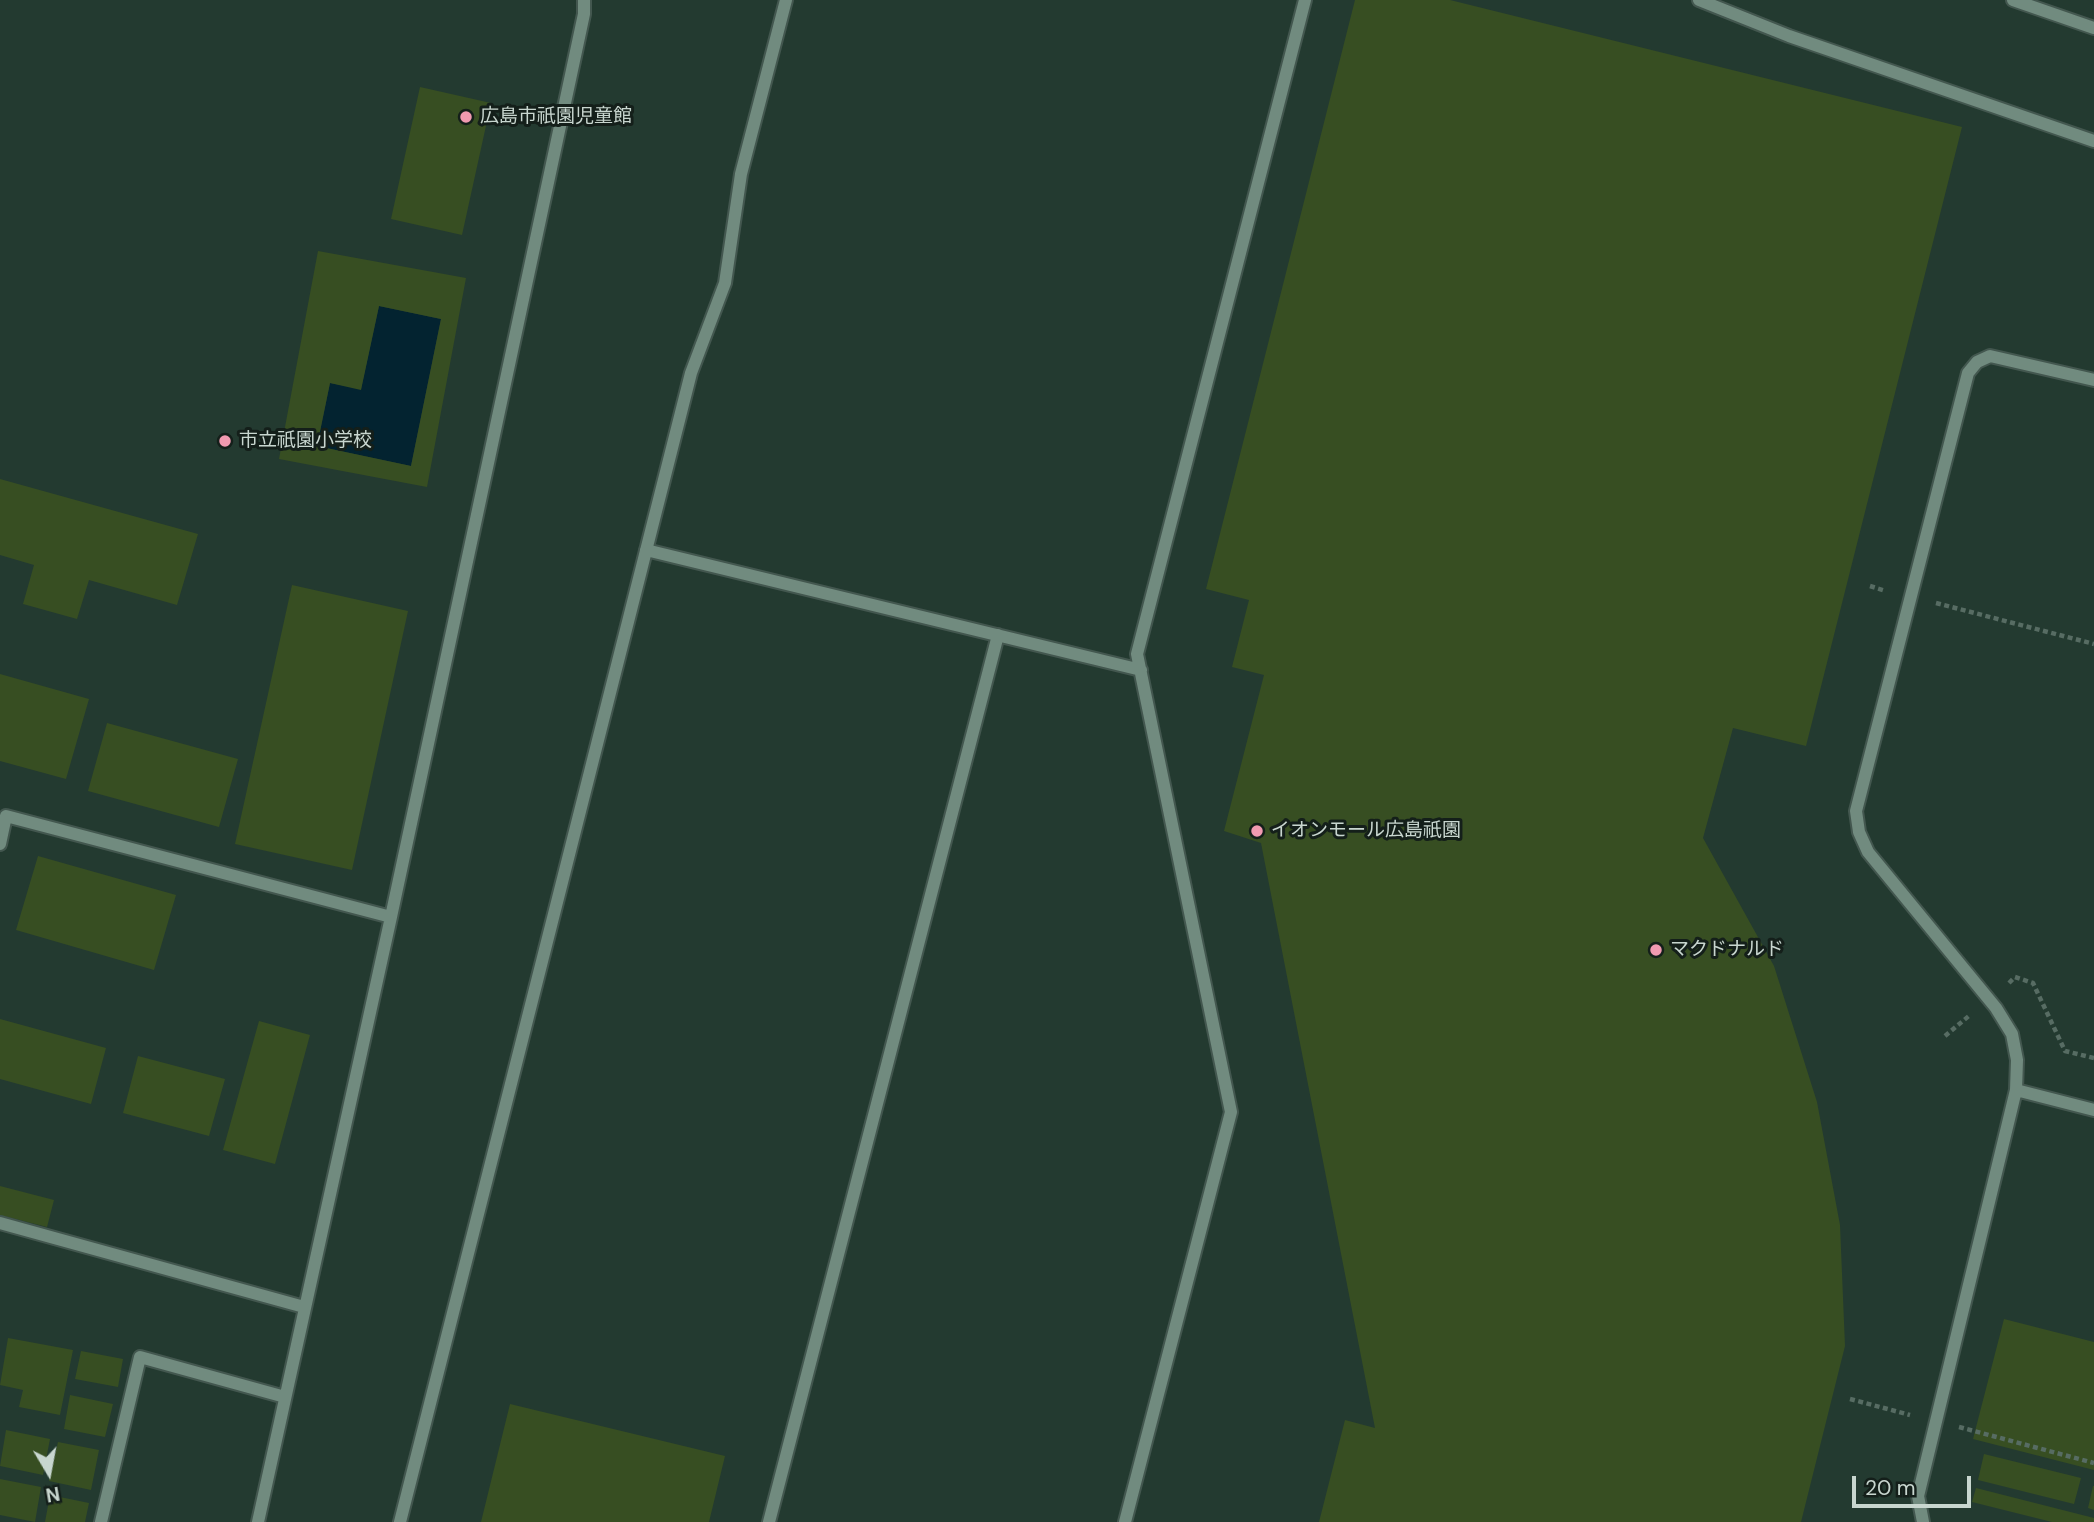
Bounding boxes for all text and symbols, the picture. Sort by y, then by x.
place label: 広島市祇園児童館 [480,106,632,128]
marker: 広島市祇園児童館 [458,109,474,125]
place label: 市立祇園小学校 [239,430,372,452]
marker: 市立祇園小学校 [217,433,233,449]
place label: イオンモール広島祇園 [1271,820,1461,842]
marker: イオンモール広島祇園 [1249,823,1265,839]
place label: マクドナルド [1670,939,1784,961]
marker: マクドナルド [1648,942,1664,958]
north arrow [14,1438,84,1508]
scale bar [1856,1462,1975,1506]
text: 20 m [1865,1474,1916,1502]
text: N [44,1481,62,1508]

